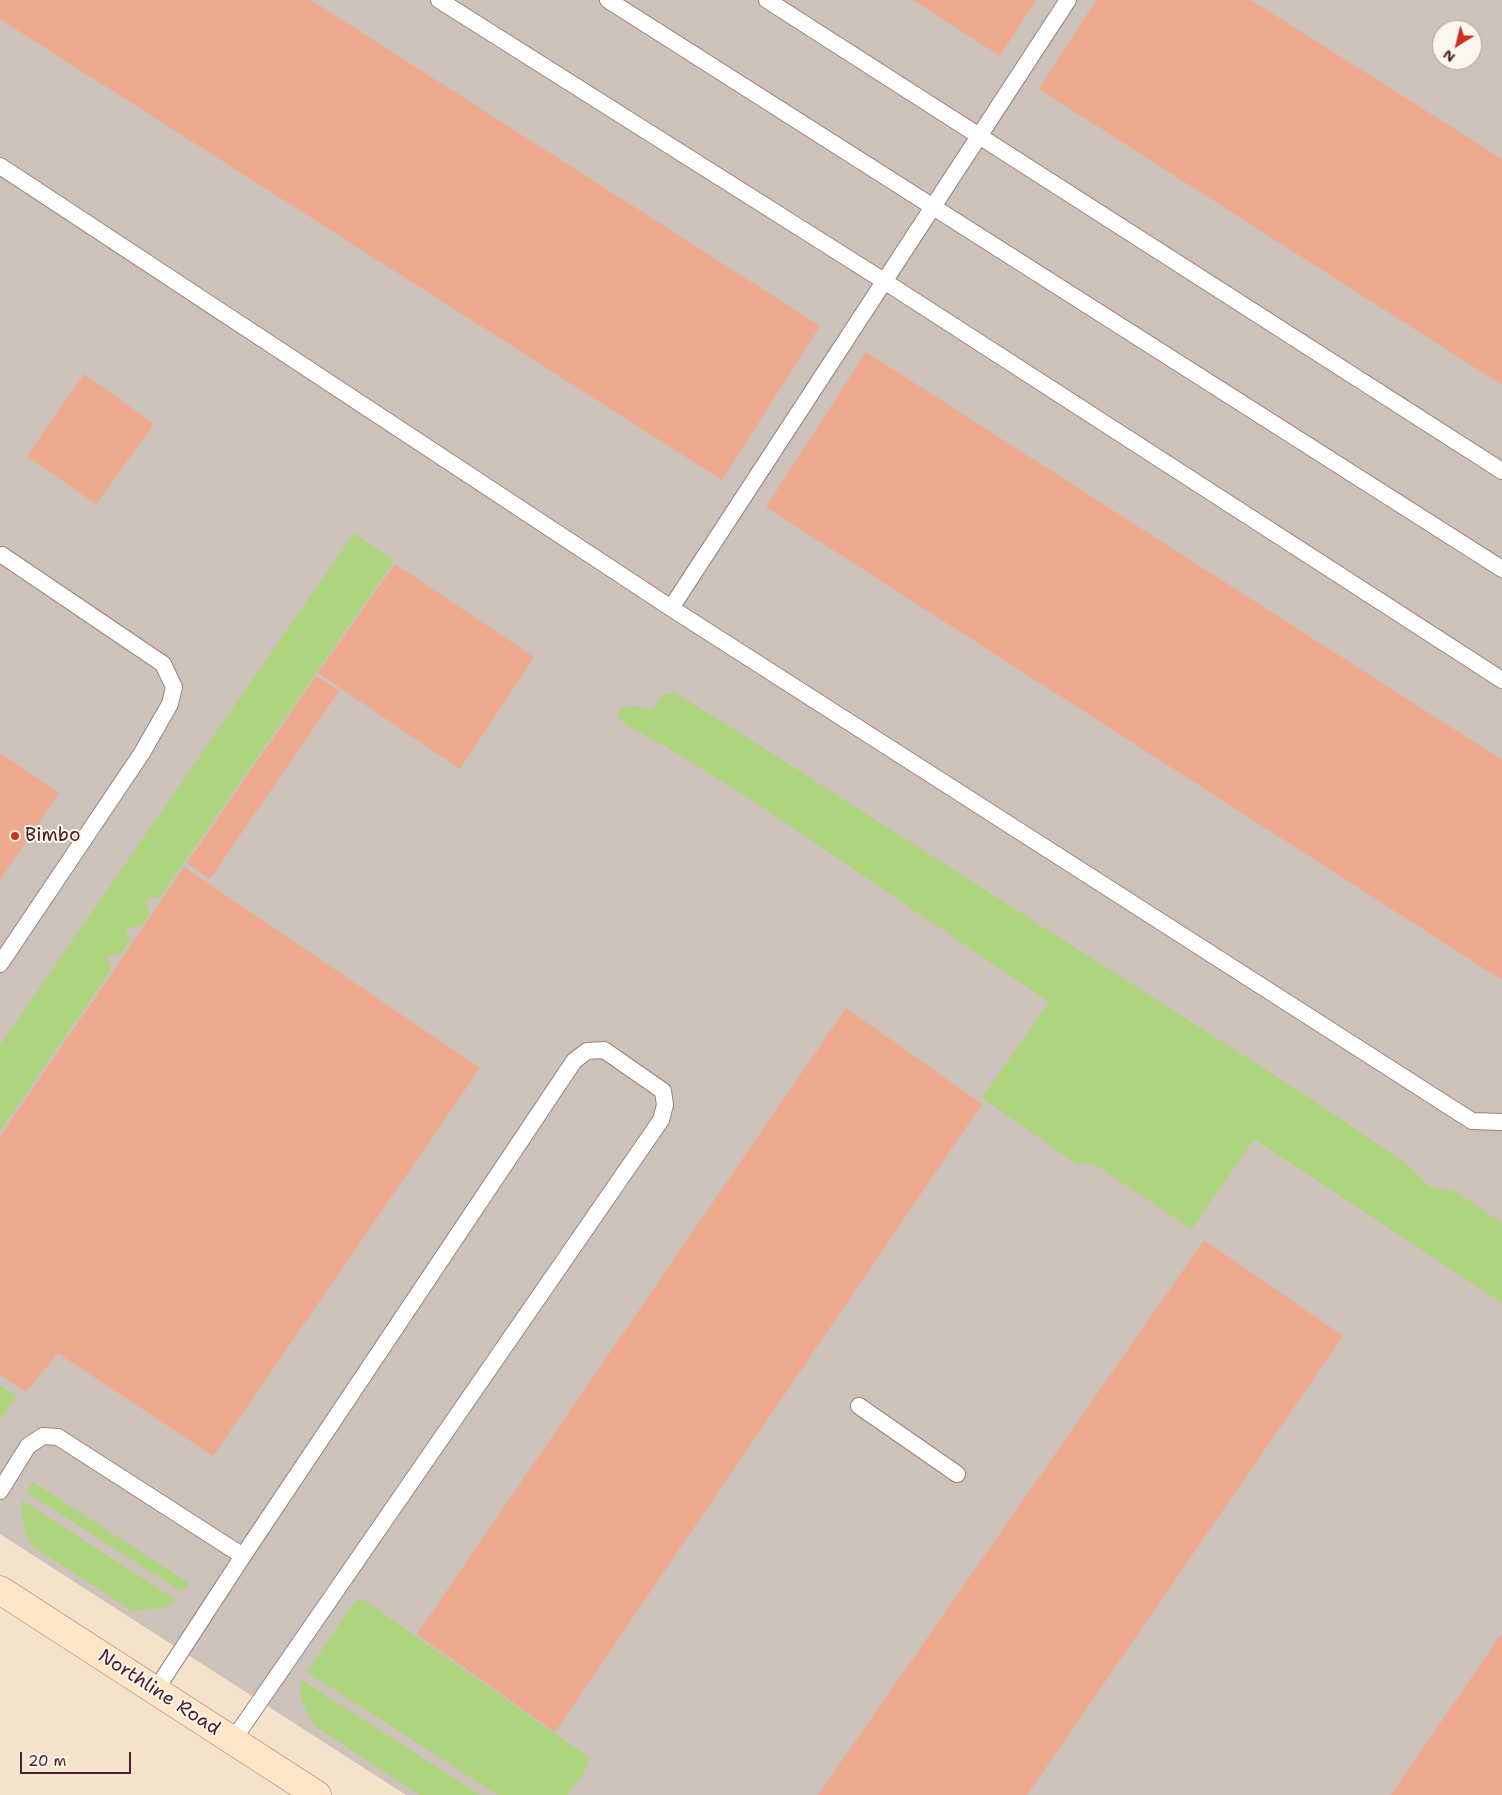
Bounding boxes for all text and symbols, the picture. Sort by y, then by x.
north arrow [1432,20,1482,70]
text: N [1439,46,1459,67]
place label: Bimbo [25,825,80,847]
marker: Bimbo [9,830,21,842]
street label: Northline Road [94,1645,224,1741]
scale bar [22,1742,134,1774]
text: 20 m [28,1751,67,1771]

